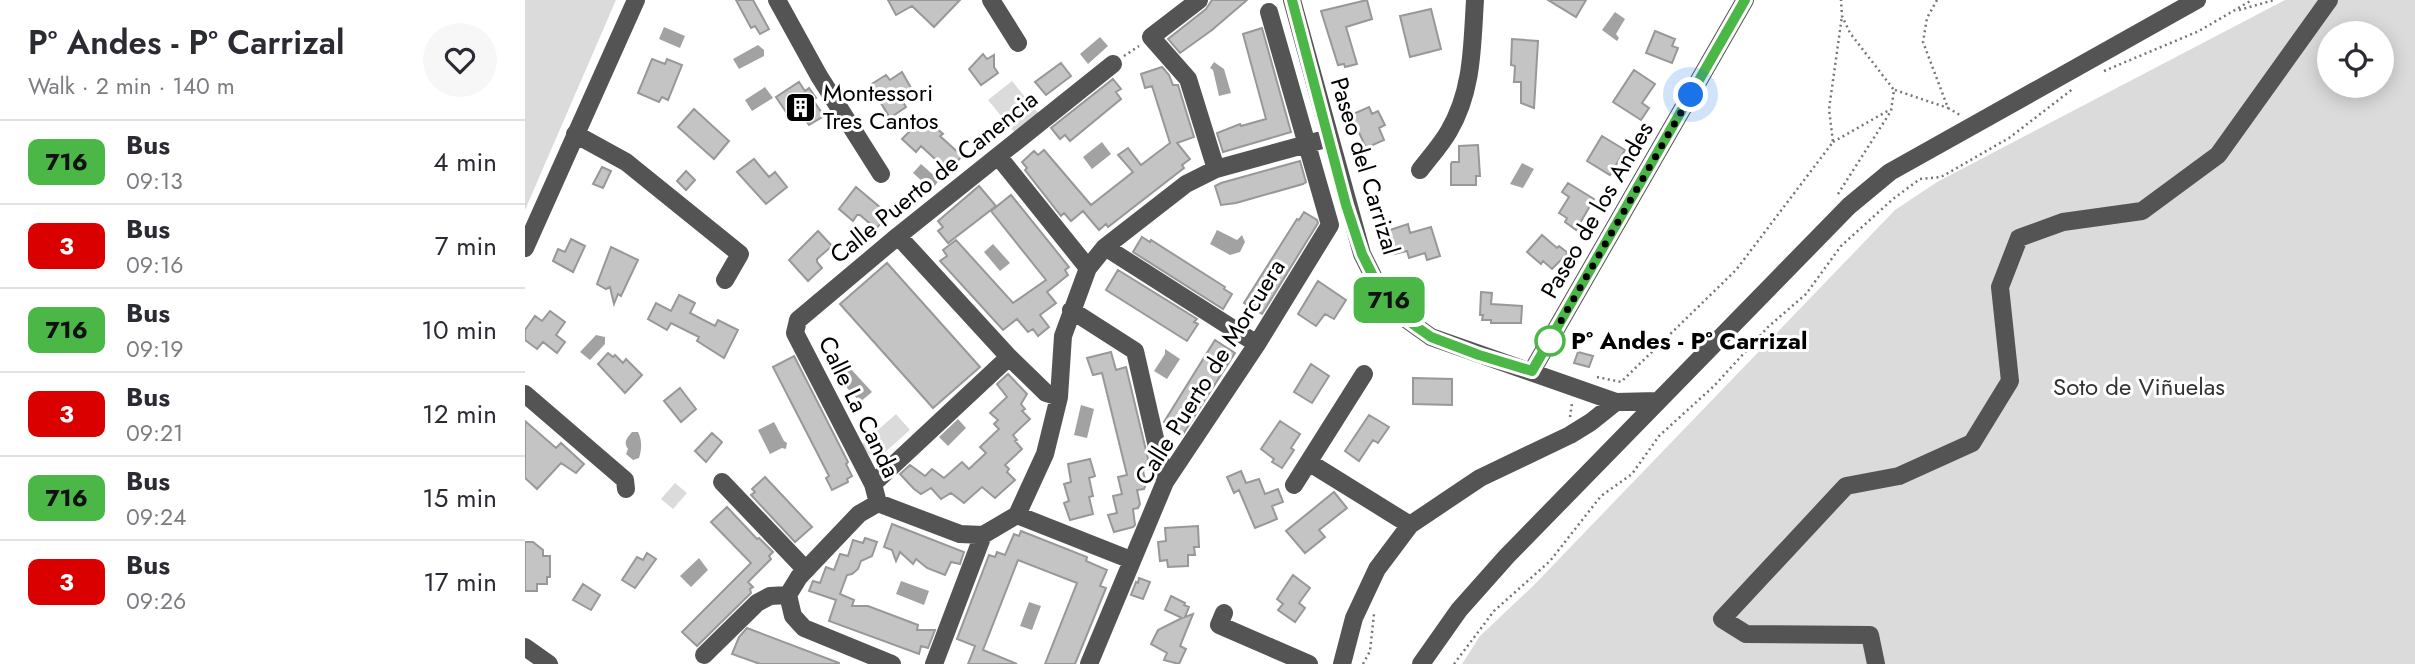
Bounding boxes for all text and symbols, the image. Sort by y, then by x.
text: Pº Andes - Pº Carrizal [28,19,344,66]
map controls [2317,21,2394,98]
button: locate [2317,21,2394,98]
button: heart [423,23,497,97]
text: Walk · 2 min · 140 m [28,69,235,103]
street label: Paseo del Carrizal [1322,73,1409,259]
place label: Montessori Tres Cantos [823,75,938,138]
your location [1673,77,1708,112]
street label: Calle Puerto de Canencia [822,82,1045,272]
building icon: Montessori Tres Cantos [783,90,817,124]
street label: Paseo de los Andes [1532,115,1662,305]
text: Bus [126,126,170,164]
text: 4 min [433,143,497,181]
text: 716 [45,144,88,179]
text: 09:13 [126,164,183,198]
text: Bus [126,210,170,248]
text: 7 min [435,227,497,265]
text: 3 [59,228,74,263]
text: 09:16 [126,248,184,282]
street label: Calle Puerto de Morcuera [1126,252,1293,491]
line badge: 716 [1349,277,1429,323]
text: 716 [1368,282,1410,317]
text: Bus [126,294,170,332]
text: 10 min [421,311,497,349]
text: 716 [45,312,88,347]
place label: Pº Andes - Pº Carrizal [1571,323,1807,358]
marker: Pº Andes - Pº Carrizal [1535,326,1565,356]
street label: Calle La Canda [810,330,909,484]
text: 09:19 [126,332,184,366]
park label: Soto de Viñuelas [2053,369,2225,404]
text: Bus [126,378,170,416]
text: 12 min [422,395,497,433]
text: 3 [59,396,74,431]
text: 09:21 [126,416,183,450]
text: Bus [126,462,170,500]
text: 15 min [422,479,497,517]
text: 716 [45,480,88,515]
text: 09:24 [126,500,186,534]
text: Bus [126,546,170,584]
text: 17 min [423,563,497,601]
text: 3 [59,564,74,599]
text: 09:26 [126,584,186,618]

